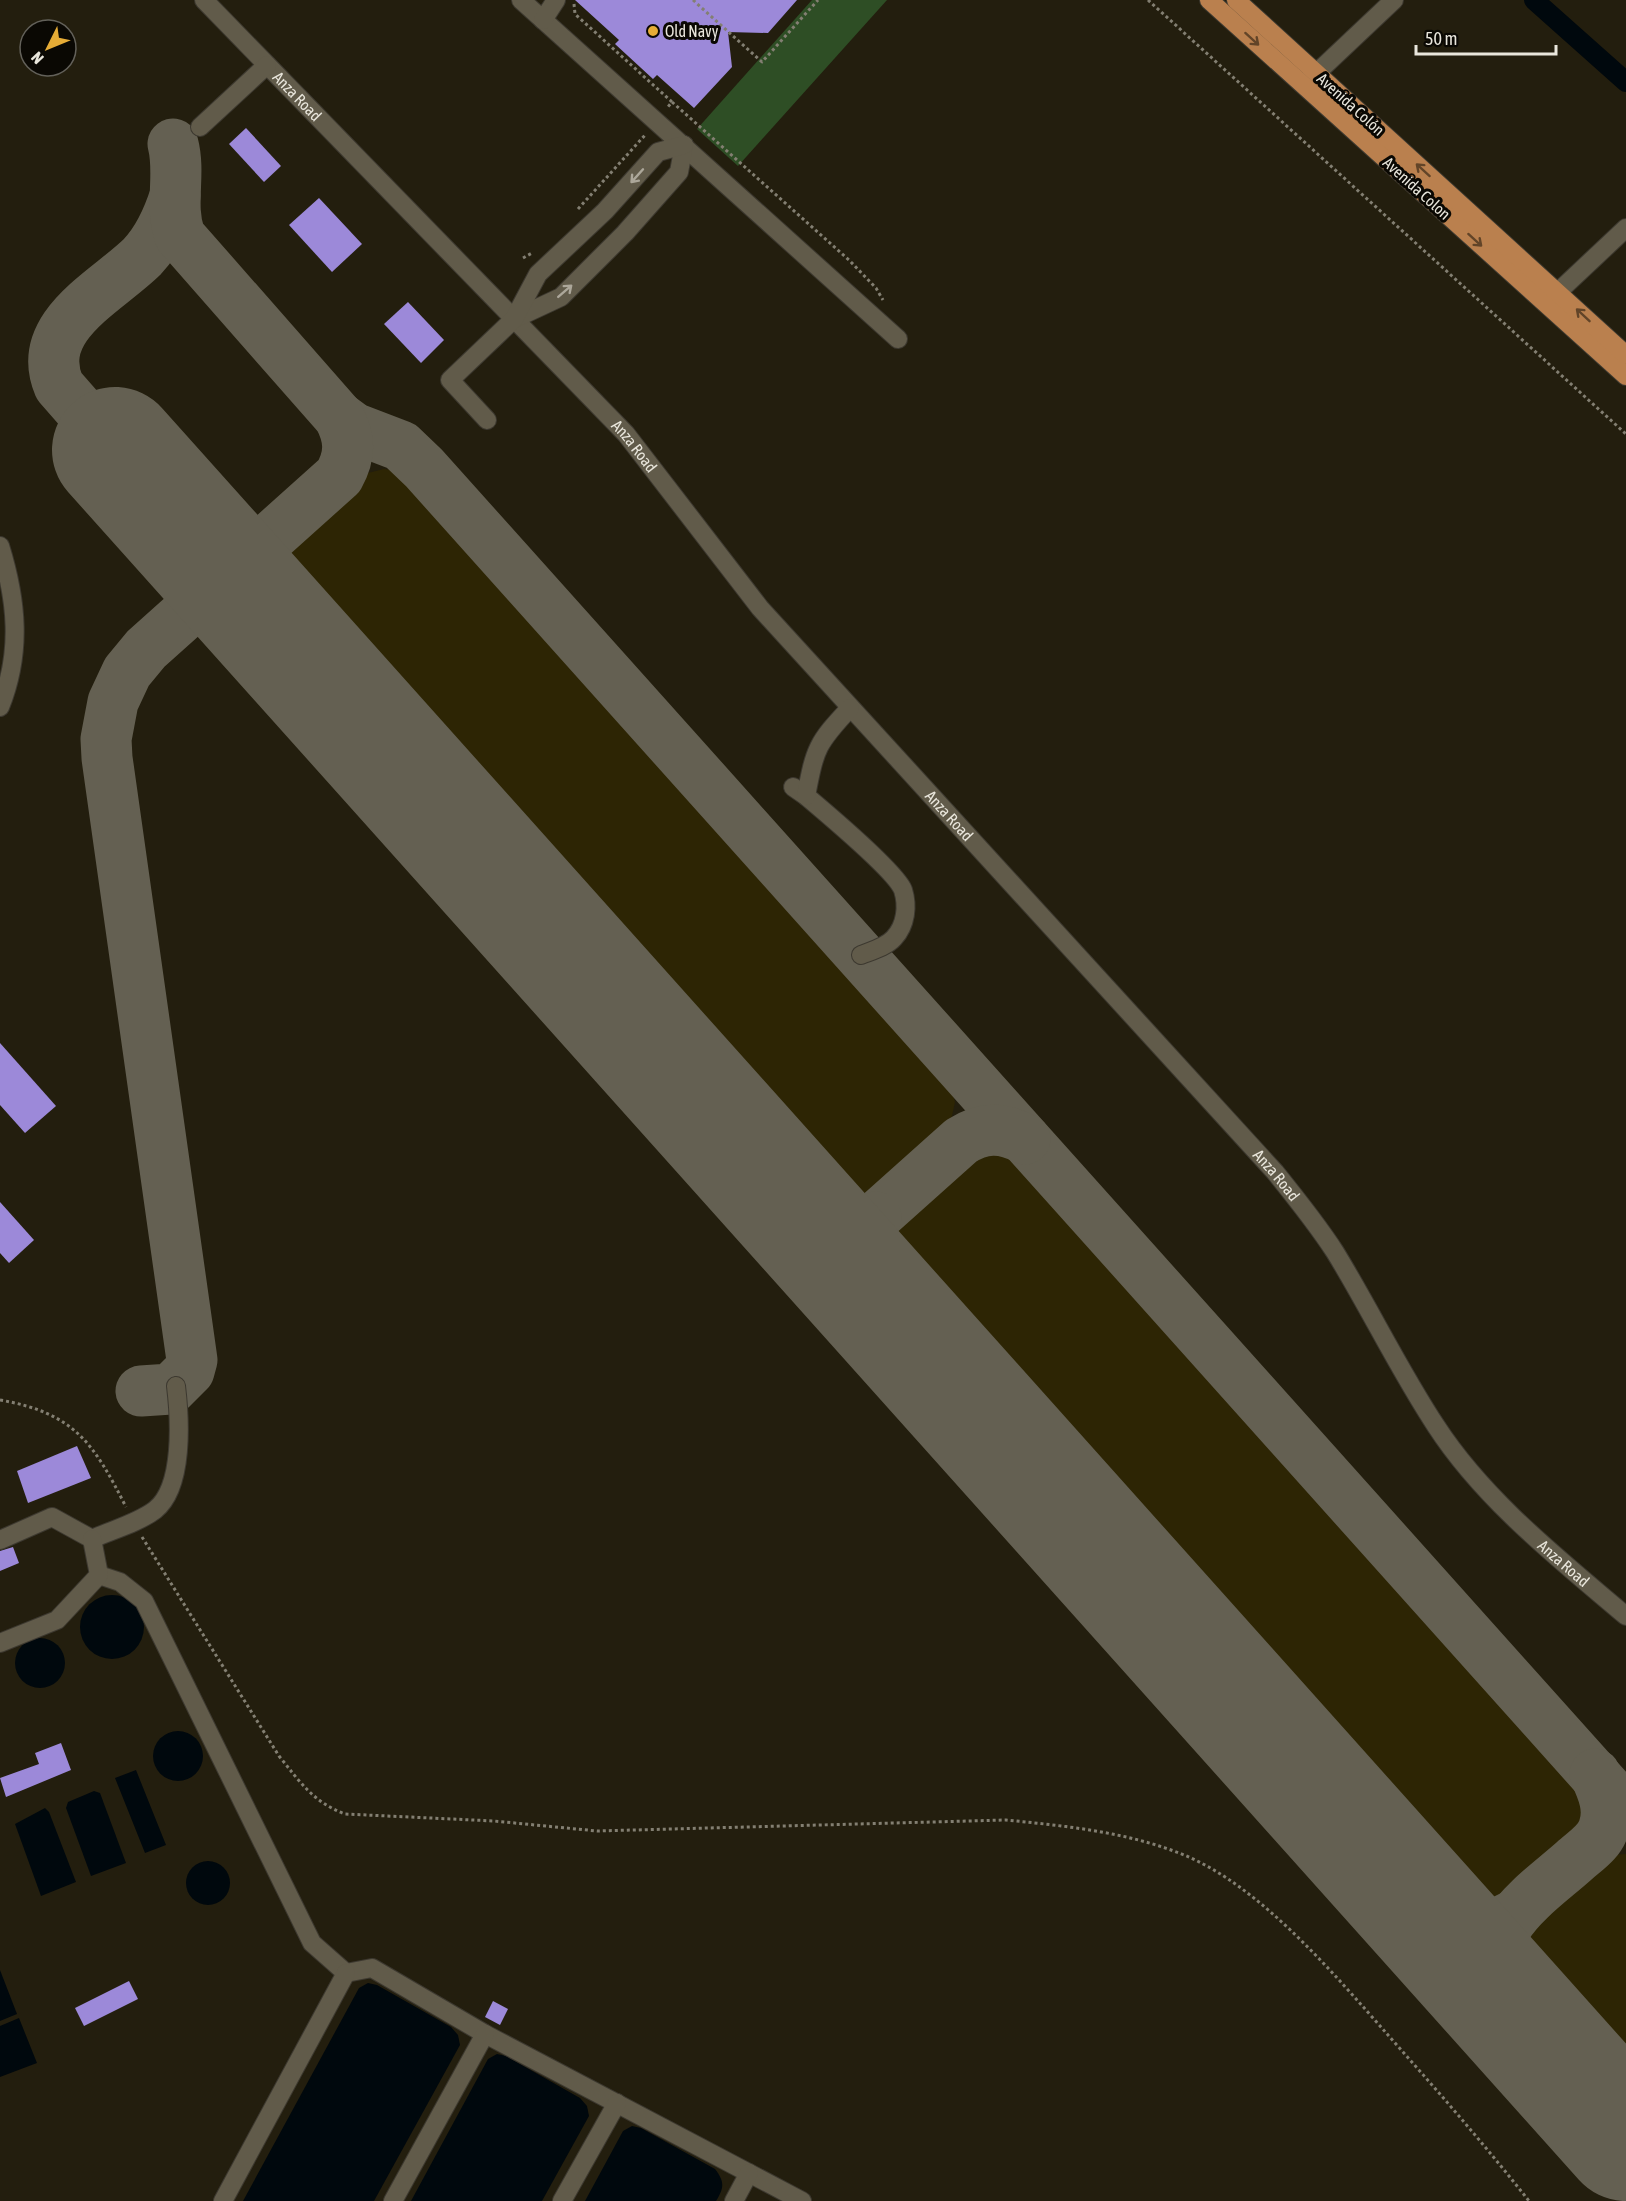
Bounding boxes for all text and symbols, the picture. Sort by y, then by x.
north arrow [18,18,78,78]
scale bar [1416,18,1556,56]
place label: Old Navy [665,22,719,41]
marker: Old Navy [646,24,660,38]
text: 50 m [1425,28,1457,49]
one-way arrow [1244,32,1259,46]
text: N [27,49,47,68]
street label: Anza Road [269,68,325,124]
street label: Avenida Colón [1314,69,1388,139]
street label: Avenida Colon [1380,153,1454,223]
one-way arrow [1416,163,1431,177]
one-way arrow [630,168,644,183]
one-way arrow [1467,233,1482,247]
one-way arrow [557,284,572,298]
one-way arrow [1576,308,1591,322]
street label: Anza Road [608,416,661,476]
street label: Anza Road [922,787,977,844]
street label: Anza Road [1250,1146,1303,1204]
street label: Anza Road [1535,1536,1593,1590]

